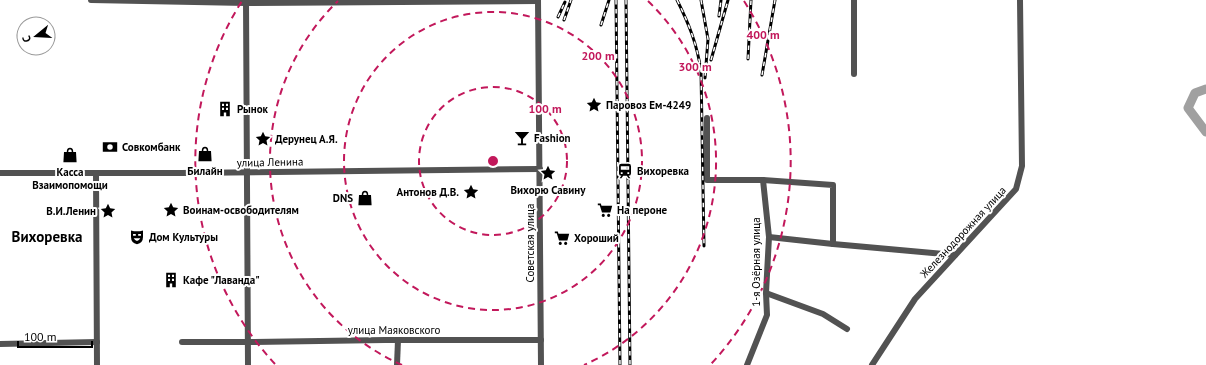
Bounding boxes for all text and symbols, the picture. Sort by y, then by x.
north arrow [16,16,56,56]
text: 400 m [746,27,780,42]
text: С [19,34,34,44]
text: 200 m [581,48,615,63]
text: 300 m [678,59,712,74]
place icon: Паровоз Ем-4249 [585,96,603,114]
place label: Паровоз Ем-4249 [606,98,691,112]
building icon: Рынок [216,100,234,118]
text: 100 m [528,101,562,116]
place label: Рынок [237,102,269,116]
bar icon: Fashion [513,129,531,147]
place icon: Дерунец А.Я. [254,130,272,148]
place label: Fashion [534,131,571,145]
place label: Дерунец А.Я. [275,132,338,146]
bank icon: Совкомбанк [101,138,119,156]
place label: Совкомбанк [122,140,181,154]
shop icon: Билайн [196,145,214,163]
shop icon: Касса Взаимопомощи [61,146,79,164]
street label: улица Ленина [237,154,303,170]
centre of rings [486,154,500,168]
station icon: Вихоревка [616,162,634,180]
place label: Билайн [187,164,223,178]
place icon: Вихорю Савину [539,164,557,182]
place label: Вихоревка [637,164,689,178]
place label: Касса Взаимопомощи [32,165,108,192]
place icon: Антонов Д.В. [462,183,480,201]
place label: Вихорю Савину [510,183,586,197]
street label: Железнодорожная улица [916,183,1009,281]
place label: Антонов Д.В. [396,185,459,199]
shop icon: DNS [356,189,374,207]
place label: DNS [333,191,353,205]
place icon: Воинам-освободителям [162,201,180,219]
supermarket icon: На пероне [596,201,614,219]
place icon: В.И.Ленин [99,202,117,220]
place label: Воинам-освободителям [183,203,299,217]
place label: На пероне [617,203,668,217]
place label: В.И.Ленин [46,204,96,218]
street label: Советская улица [523,204,537,282]
street label: 1-я Озёрная улица [749,217,763,307]
district label: Вихоревка [12,227,82,246]
theatre icon: Дом Культуры [128,228,146,246]
supermarket icon: Хороший [553,229,571,247]
place label: Дом Культуры [149,230,218,244]
place label: Хороший [574,231,619,245]
building icon: Кафе "Лаванда" [162,271,180,289]
place label: Кафе "Лаванда" [183,273,260,287]
scale bar [18,323,92,349]
street label: улица Маяковского [348,323,440,337]
text: 100 m [24,329,57,344]

